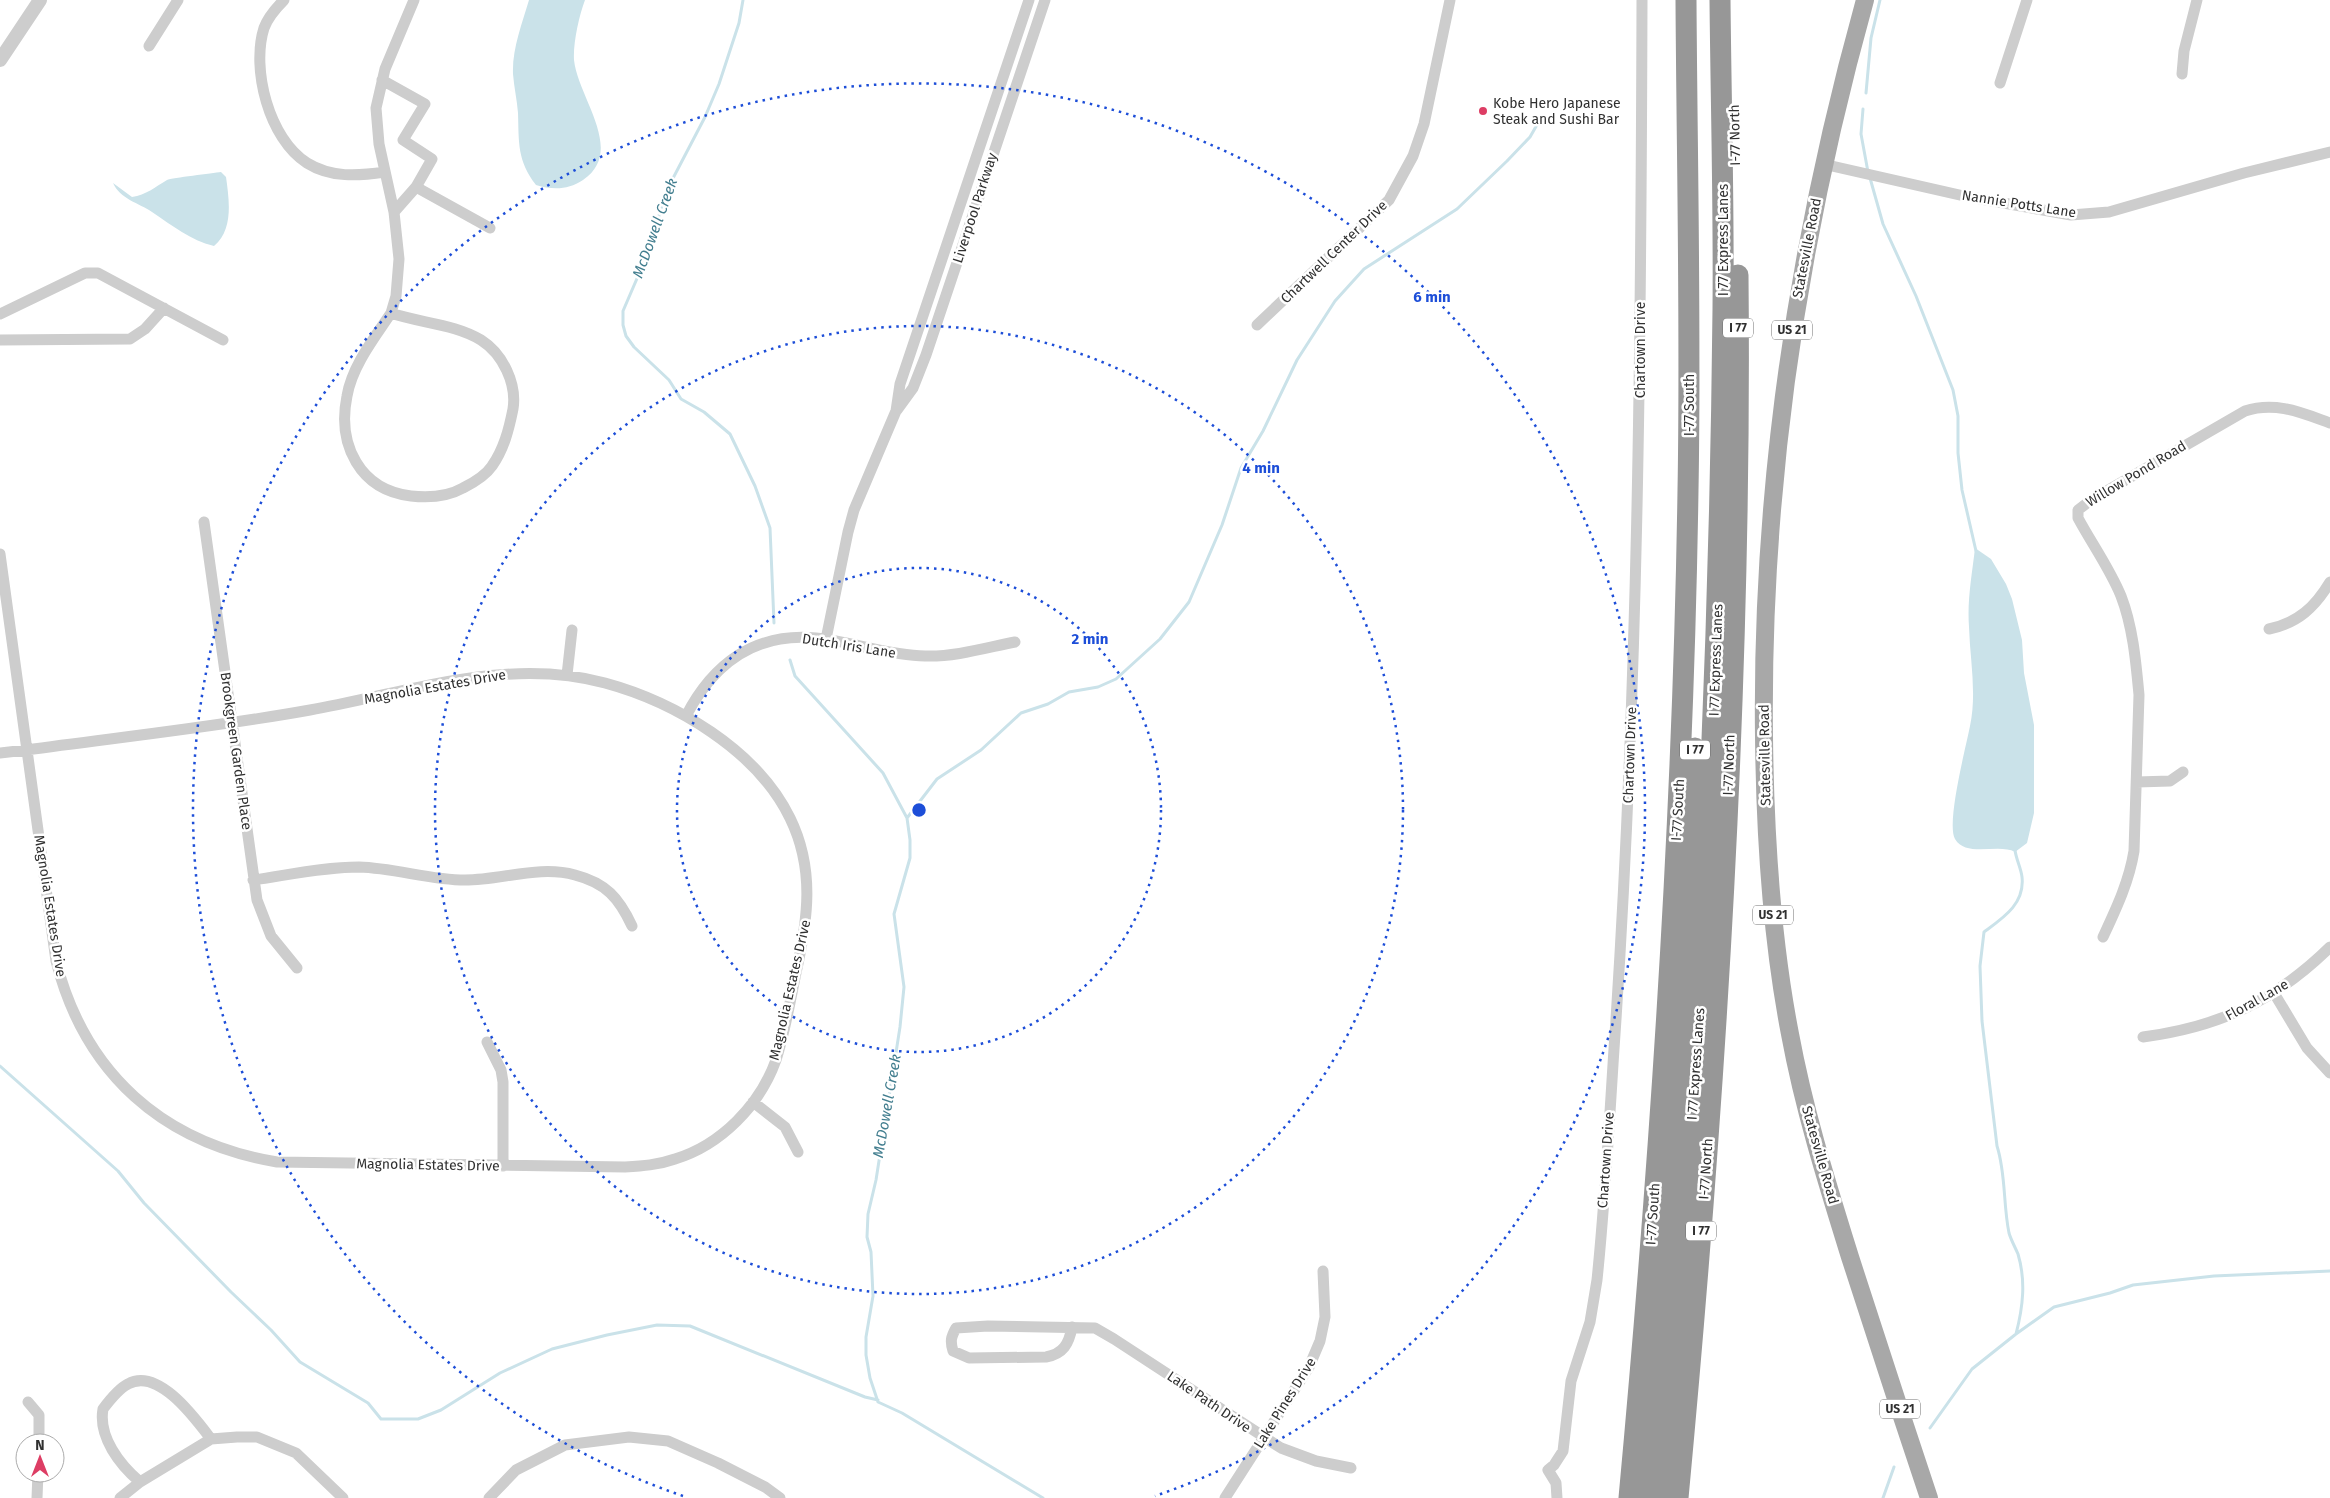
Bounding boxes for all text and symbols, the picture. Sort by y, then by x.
place label: Kobe Hero Japanese Steak and Sushi Bar [1493,95,1621,128]
street label: I-77 North [1726,104,1744,166]
marker: Kobe Hero Japanese Steak and Sushi Bar [1477,105,1489,117]
street label: Liverpool Parkway [949,151,1001,265]
water label: McDowell Creek [629,176,681,280]
street label: I 77 Express Lanes [1715,183,1732,296]
street label: Nannie Potts Lane [1961,187,2077,221]
street label: Chartwell Center Drive [1277,197,1391,307]
street label: Statesville Road [1789,197,1825,299]
text: 6 min [1413,288,1451,306]
street label: Chartown Drive [1632,302,1649,398]
road number: I 77 [1723,318,1753,338]
road number: US 21 [1772,320,1812,340]
street label: I-77 South [1681,374,1698,436]
street label: Willow Pond Road [2083,437,2189,511]
text: 4 min [1242,459,1280,477]
street label: I 77 Express Lanes [1706,603,1726,717]
street label: Dutch Iris Lane [801,630,897,662]
text: 2 min [1072,630,1108,648]
street label: Magnolia Estates Drive [363,666,507,708]
street label: Brookgreen Garden Place [216,671,256,831]
street label: Statesville Road [1756,704,1774,806]
street label: Chartown Drive [1620,706,1640,804]
street label: I-77 North [1719,734,1739,796]
road number: I 77 [1680,740,1710,760]
street label: I-77 South [1668,778,1688,842]
centre of rings [910,801,928,819]
street label: Magnolia Estates Drive [30,834,70,978]
road number: US 21 [1753,906,1793,924]
street label: Magnolia Estates Drive [766,918,814,1062]
street label: Floral Lane [2223,976,2291,1024]
street label: I 77 Express Lanes [1684,1007,1708,1121]
water label: McDowell Creek [869,1053,905,1159]
street label: Statesville Road [1798,1104,1842,1206]
street label: Chartown Drive [1594,1111,1618,1209]
street label: I-77 North [1695,1138,1717,1200]
street label: Magnolia Estates Drive [356,1155,500,1175]
street label: I-77 South [1642,1182,1664,1246]
road number: I 77 [1686,1222,1716,1240]
street label: Lake Pines Drive [1250,1354,1320,1452]
street label: Lake Path Drive [1164,1368,1254,1436]
road number: US 21 [1880,1400,1920,1418]
north arrow [15,1433,65,1483]
text: N [35,1437,45,1454]

